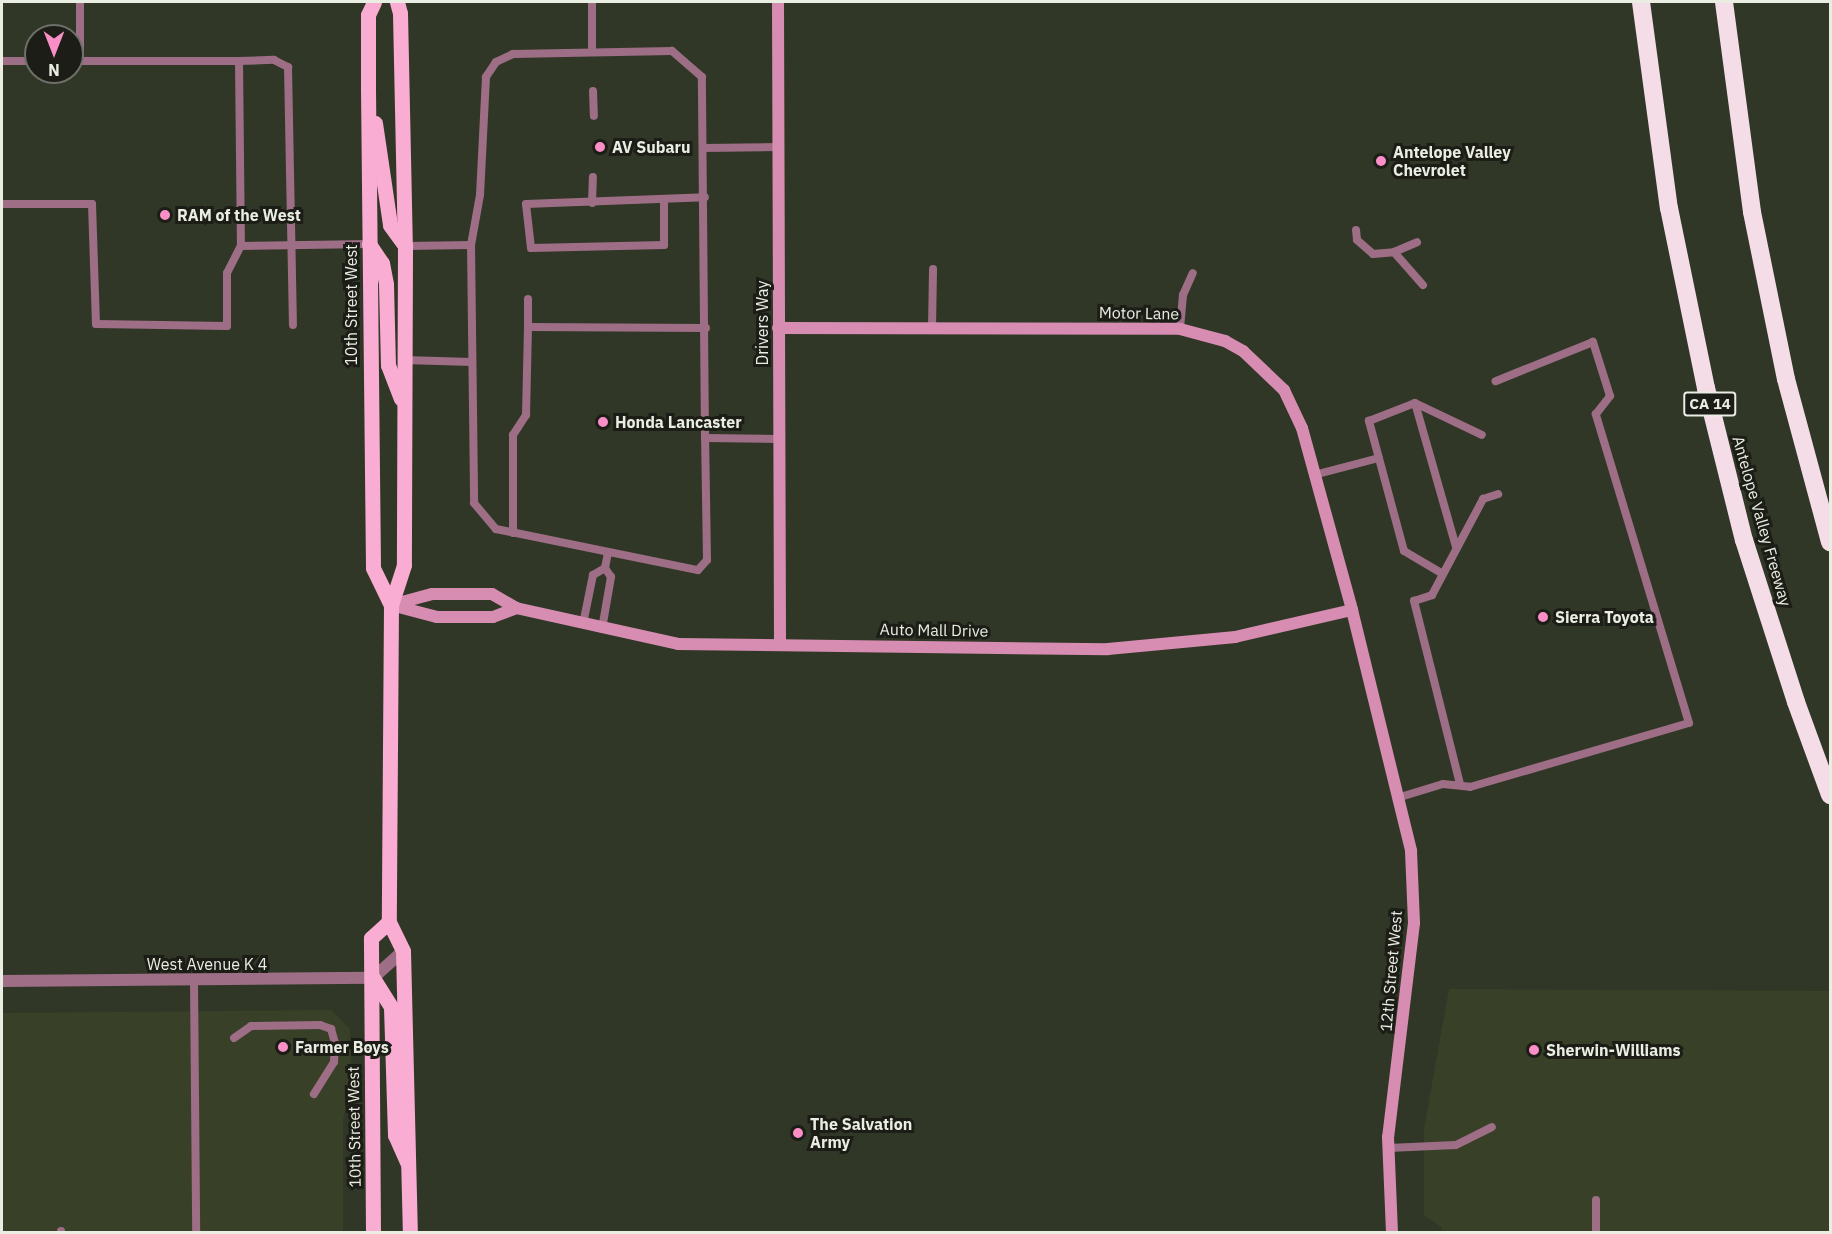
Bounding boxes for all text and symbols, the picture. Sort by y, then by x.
north arrow [24,24,84,84]
text: N [48,60,60,80]
place label: AV Subaru [612,137,691,157]
marker: AV Subaru [593,140,607,154]
place label: Antelope Valley Chevrolet [1393,142,1511,180]
marker: Antelope Valley Chevrolet [1374,154,1388,168]
place label: RAM of the West [177,205,301,225]
marker: RAM of the West [158,208,172,222]
street label: 10th Street West [341,244,361,366]
street label: Drivers Way [752,280,772,366]
street label: Motor Lane [1099,303,1179,323]
road number: CA 14 [1683,392,1737,416]
place label: Honda Lancaster [615,412,742,432]
marker: Honda Lancaster [596,415,610,429]
street label: Antelope Valley Freeway [1728,434,1796,608]
place label: Sierra Toyota [1555,607,1654,627]
marker: Sierra Toyota [1536,610,1550,624]
street label: Auto Mall Drive [879,619,989,641]
street label: 12th Street West [1376,910,1406,1032]
street label: West Avenue K 4 [147,954,267,974]
place label: Farmer Boys [295,1037,389,1057]
marker: Farmer Boys [276,1040,290,1054]
place label: Sherwin-Williams [1546,1040,1681,1060]
marker: Sherwin-Williams [1527,1043,1541,1057]
street label: 10th Street West [343,1066,365,1188]
place label: The Salvation Army [810,1114,912,1152]
marker: The Salvation Army [791,1126,805,1140]

